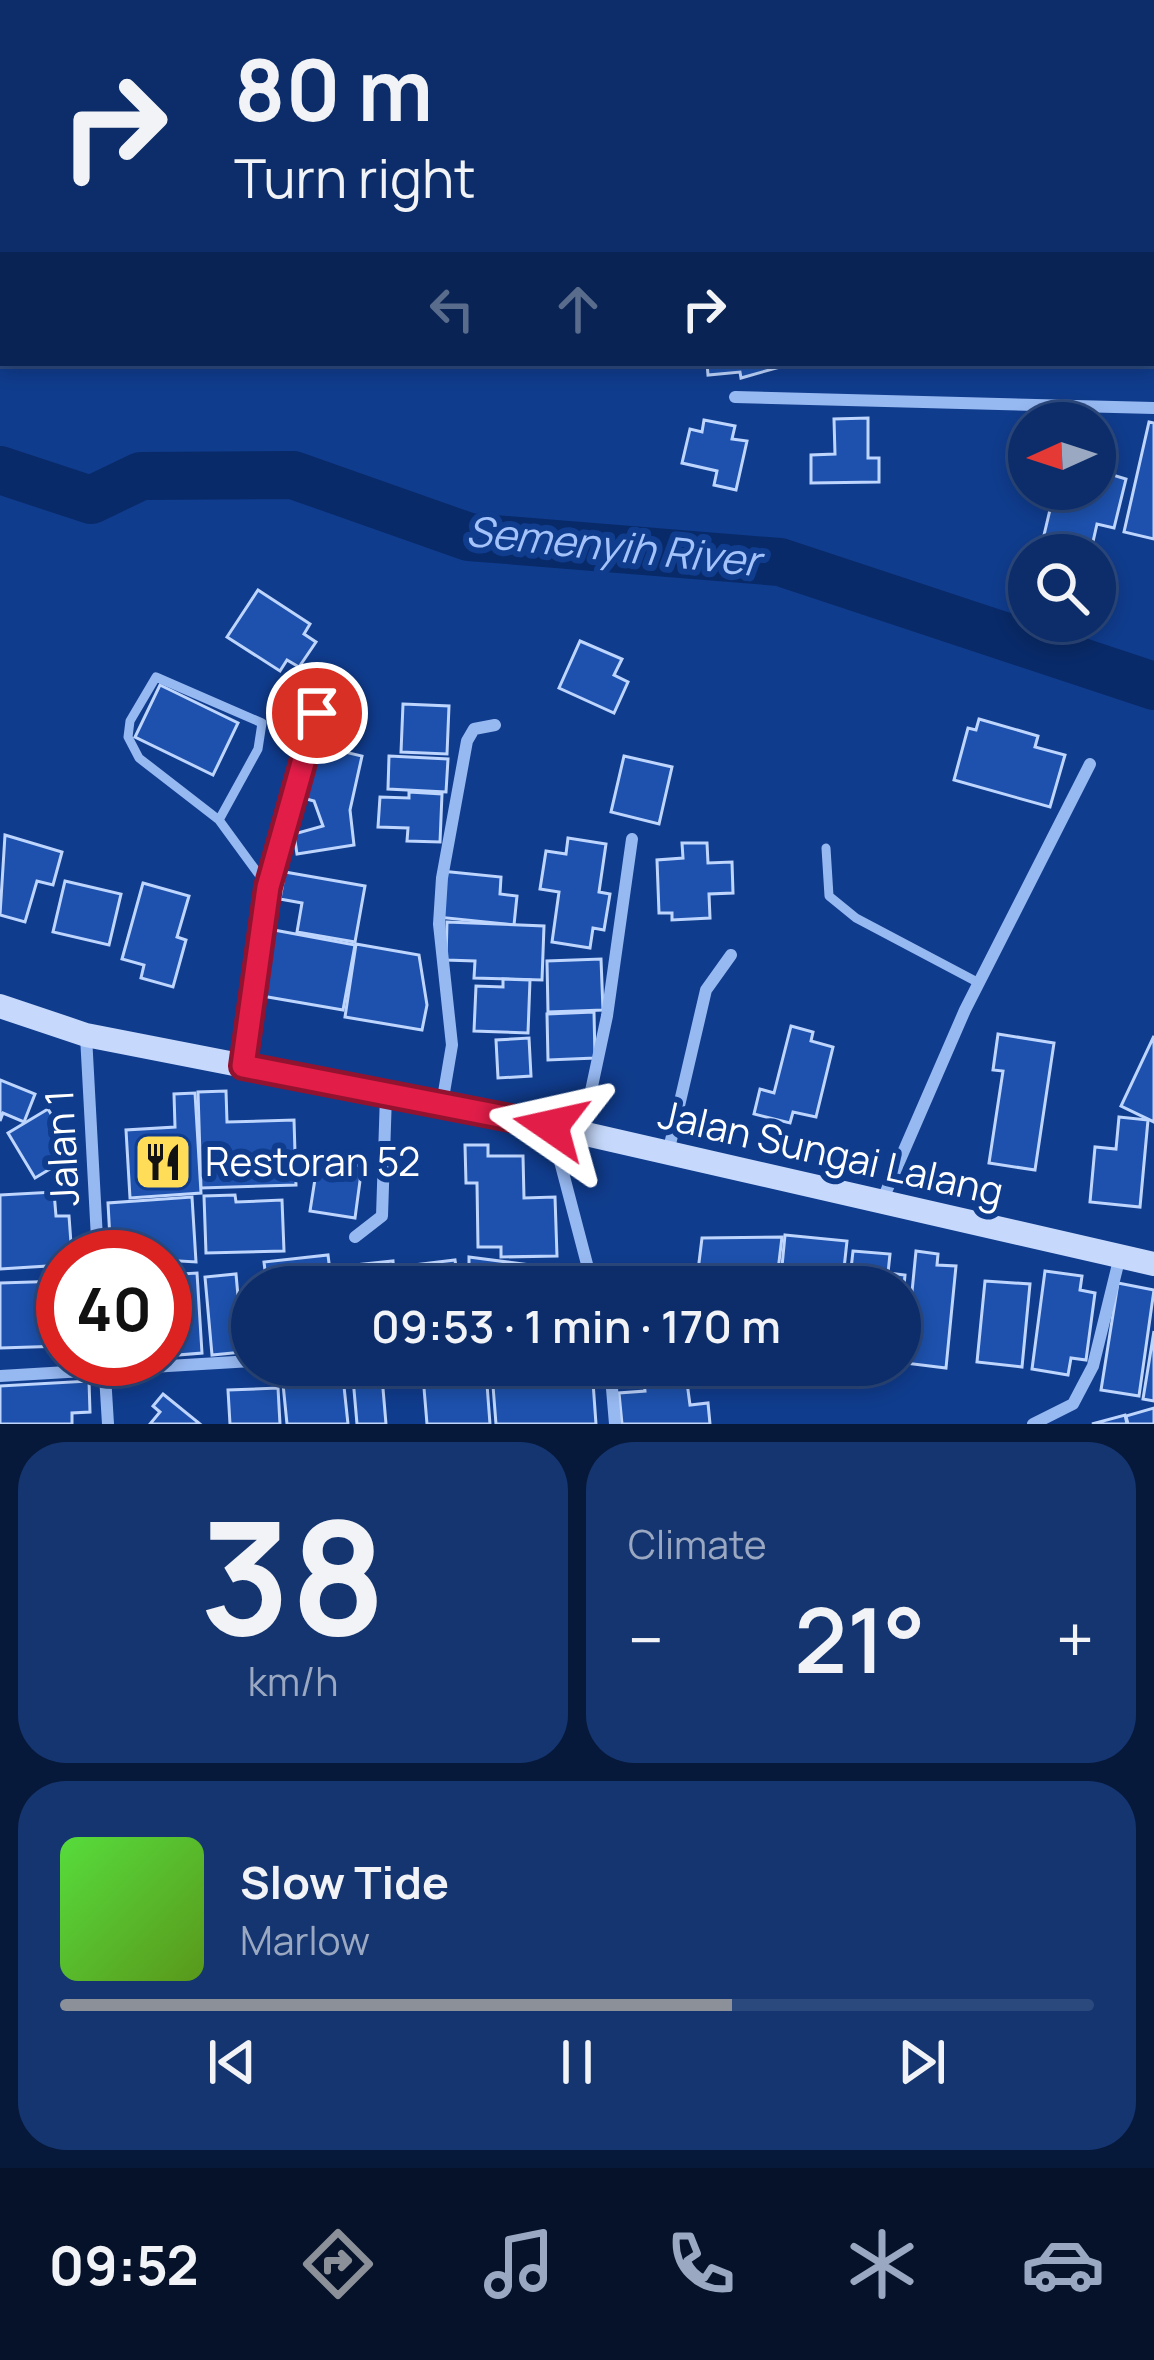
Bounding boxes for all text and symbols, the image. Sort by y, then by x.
text: 80 m [234,31,433,146]
icon: right [36,48,192,204]
text: Turn right [234,140,476,214]
icon: left [419,276,485,342]
icon: ahead [545,276,611,342]
icon: right [671,276,737,342]
north arrow [1008,402,1116,510]
map controls [1008,402,1116,642]
water label: Semenyih River [463,501,768,590]
button: search [1008,534,1116,642]
pin [266,662,368,764]
icon: arrive [284,680,350,746]
position arrow [488,1063,614,1189]
street label: Jalan Sungai Lalang [654,1086,1009,1218]
street label: Jalan 1 [31,1088,91,1208]
restaurant icon: Restoran 52 [132,1131,194,1193]
place label: Restoran 52 [205,1134,420,1188]
speed limit sign: 40 [36,1230,192,1386]
text: 09:53 · 1 min · 170 m [371,1295,781,1357]
text: 38 [200,1469,386,1682]
text: Climate [628,1517,767,1571]
text: 21° [794,1577,925,1700]
text: − [628,1594,664,1684]
text: + [1056,1594,1094,1684]
text: km/h [248,1654,338,1708]
text: Slow Tide [240,1851,449,1913]
text: Marlow [240,1913,370,1967]
icon: previous [199,2029,265,2095]
icon: pause [544,2029,610,2095]
icon: next [889,2029,955,2095]
icon: directions [296,2222,380,2306]
icon: music [477,2222,561,2306]
icon: phone [659,2222,743,2306]
icon: climate [840,2222,924,2306]
icon: car [1021,2222,1105,2306]
text: 09:52 [49,2227,199,2301]

